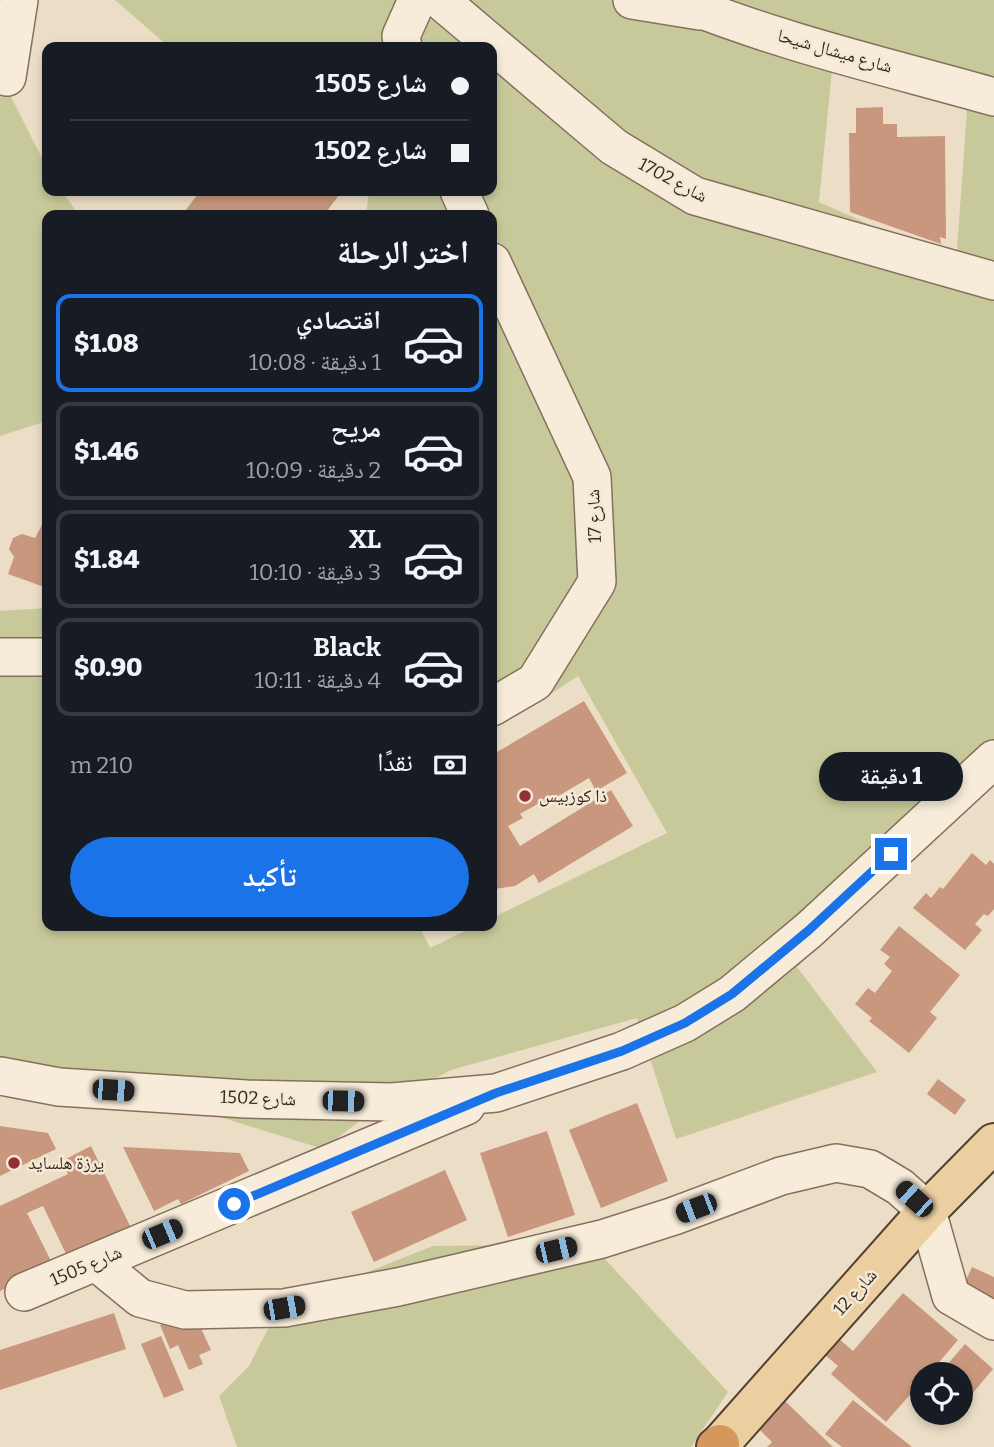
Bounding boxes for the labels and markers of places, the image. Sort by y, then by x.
place label: ذا كوزبيس [539,785,607,807]
marker: ذا كوزبيس [517,788,533,804]
place label: يرزة هلسايد [28,1152,104,1174]
marker: يرزة هلسايد [6,1155,22,1171]

